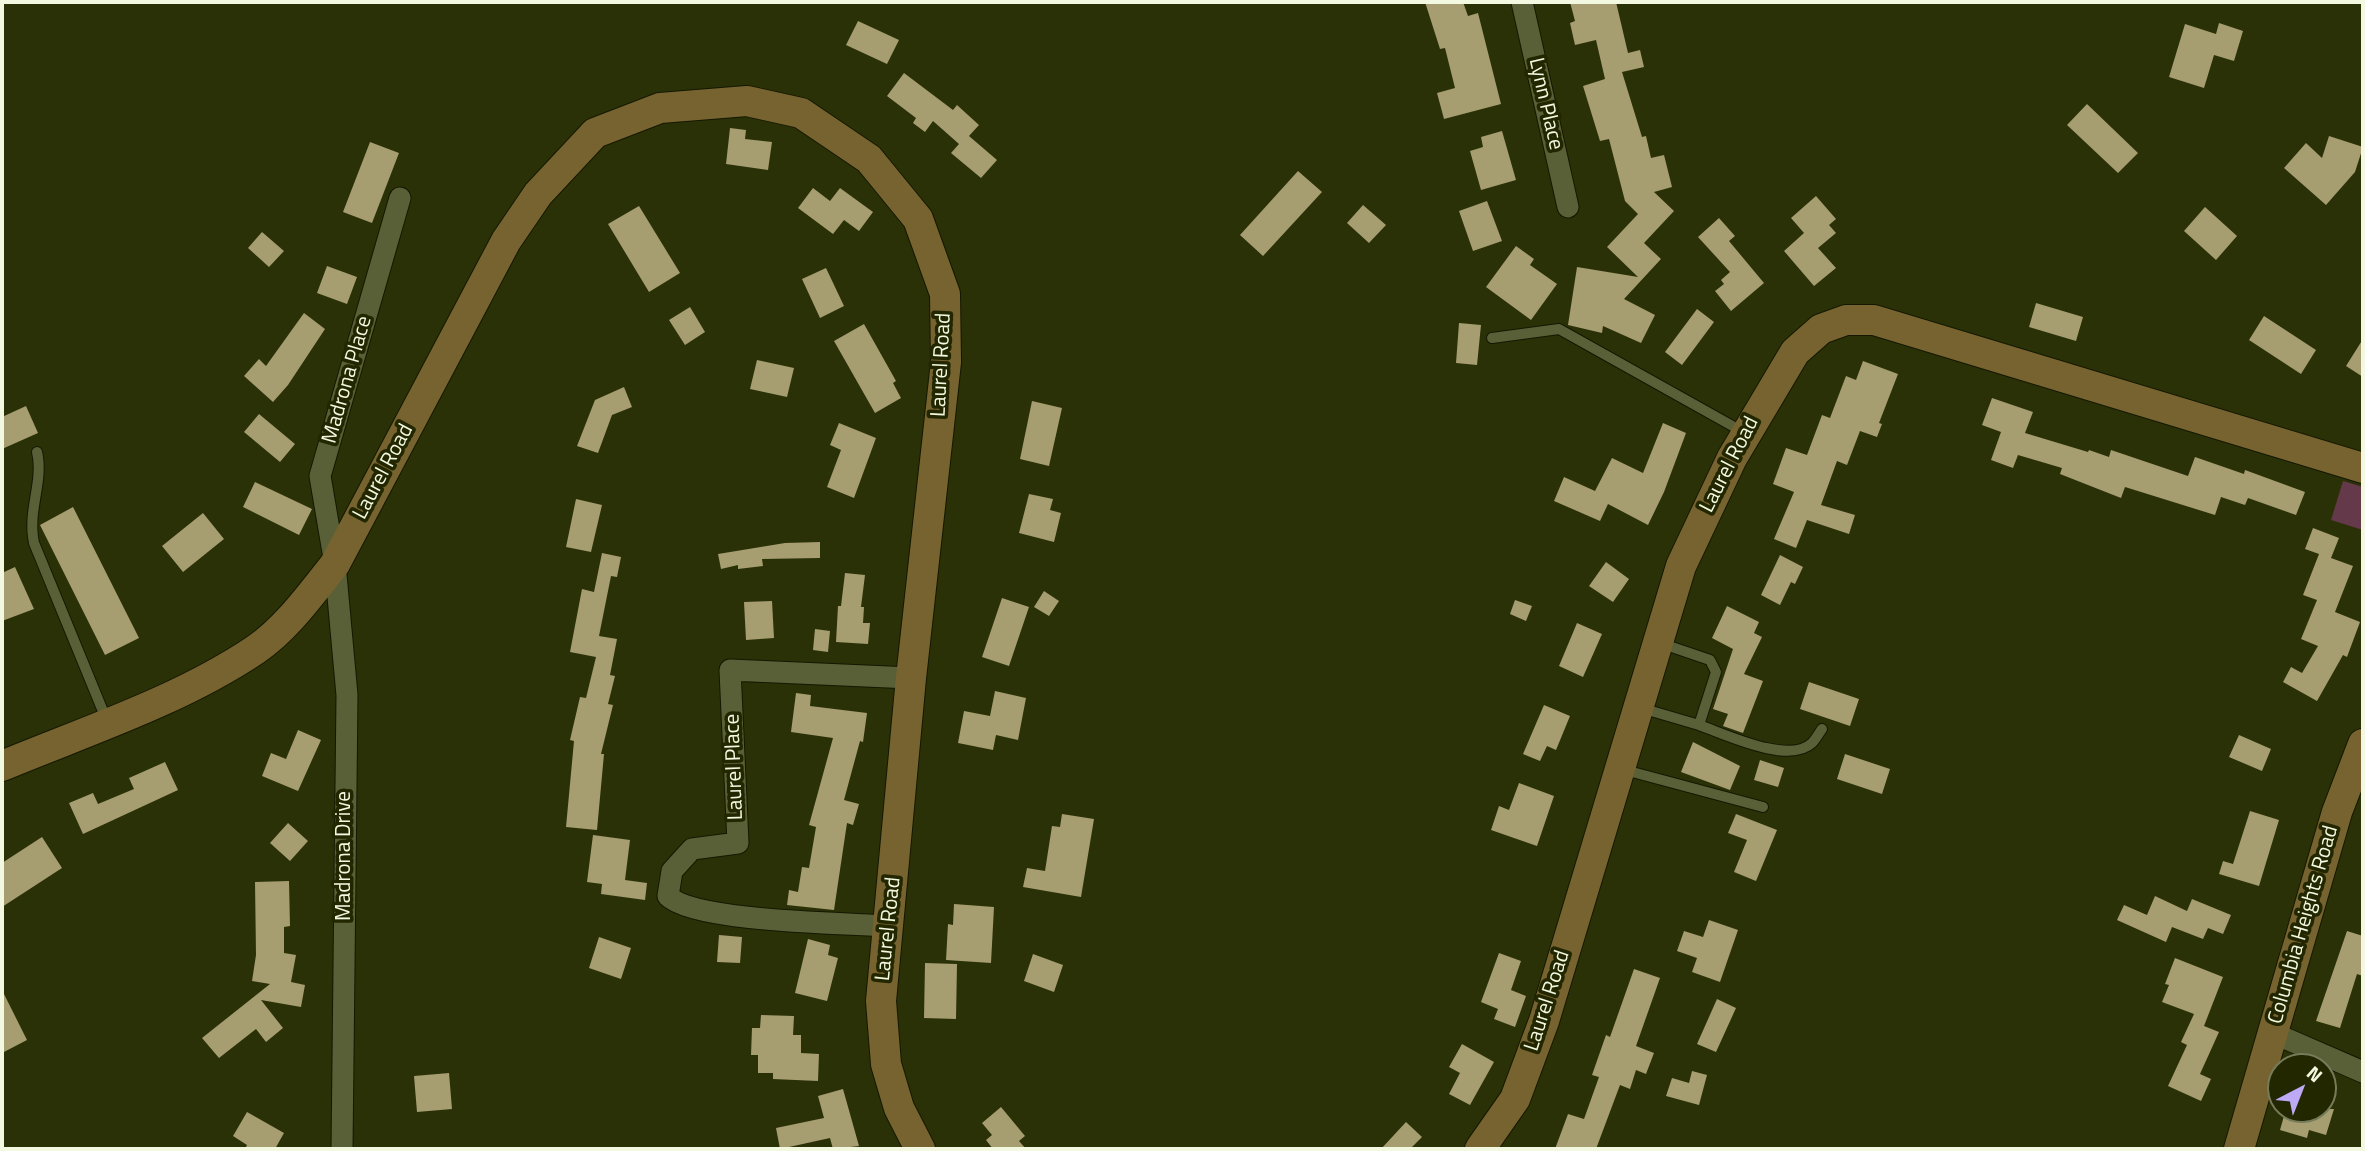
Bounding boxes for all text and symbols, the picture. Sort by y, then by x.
street label: Lynn Place [1522,55,1568,153]
street label: Laurel Road [927,312,957,418]
street label: Madrona Place [318,313,378,447]
street label: Laurel Road [1695,413,1765,517]
street label: Laurel Road [348,420,420,524]
street label: Laurel Place [721,713,749,821]
street label: Madrona Drive [332,791,358,921]
street label: Columbia Heights Road [2264,823,2344,1027]
street label: Laurel Road [871,876,907,982]
street label: Laurel Road [1520,947,1576,1055]
north arrow [2267,1053,2337,1123]
text: N [2300,1058,2330,1089]

